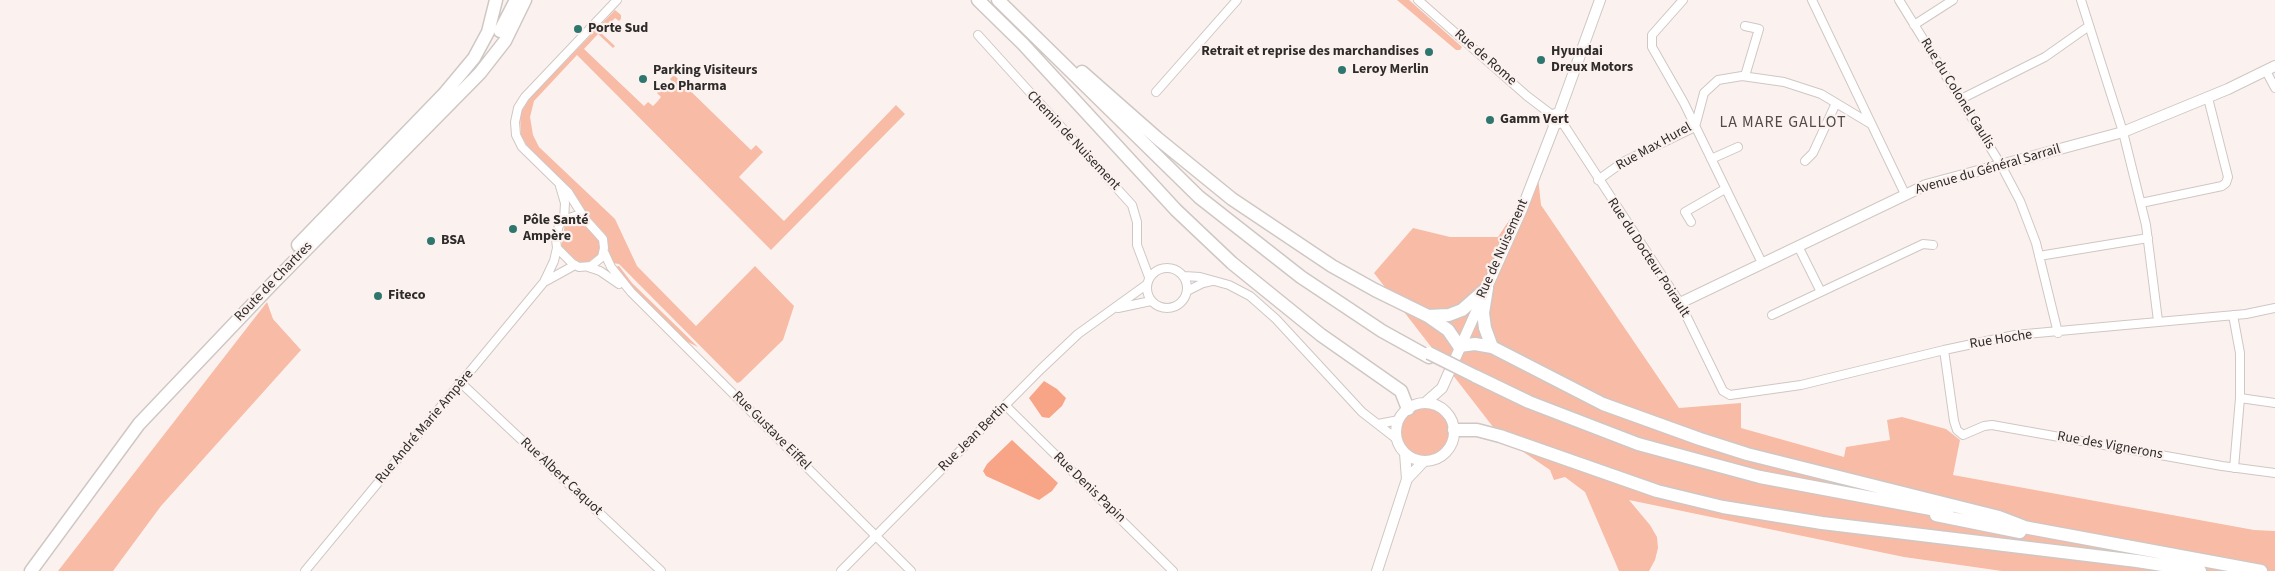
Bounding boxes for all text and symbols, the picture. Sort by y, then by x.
place label: Porte Sud [588,21,648,37]
marker: Porte Sud [572,23,584,35]
street label: Rue de Rome [1451,26,1519,90]
street label: Rue du Colonel Gaulis [1916,36,1998,152]
place label: Retrait et reprise des marchandises [1201,44,1419,60]
place label: Hyundai Dreux Motors [1551,44,1633,76]
marker: Retrait et reprise des marchandises [1423,46,1435,58]
marker: Hyundai Dreux Motors [1535,54,1547,66]
place label: Leroy Merlin [1352,62,1429,78]
place label: Parking Visiteurs Leo Pharma [653,63,757,95]
marker: Leroy Merlin [1336,64,1348,76]
marker: Parking Visiteurs Leo Pharma [637,73,649,85]
street label: Chemin de Nuisement [1023,88,1123,194]
place label: Gamm Vert [1500,112,1569,128]
district label: LA MARE GALLOT [1718,113,1848,133]
marker: Gamm Vert [1484,114,1496,126]
street label: Rue Max Hurel [1613,119,1695,175]
street label: Avenue du Général Sarrail [1913,141,2063,199]
street label: Rue du Docteur Poirault [1603,195,1693,321]
street label: Rue de Nuisement [1474,197,1532,301]
place label: Pôle Santé Ampère [523,213,588,246]
marker: Pôle Santé Ampère [507,223,519,235]
place label: BSA [441,233,465,249]
marker: BSA [425,235,437,247]
street label: Route de Chartres [232,239,316,325]
place label: Fiteco [388,288,425,304]
marker: Fiteco [372,290,384,302]
street label: Rue Hoche [1969,327,2033,353]
street label: Rue André Marie Ampère [372,367,478,487]
street label: Rue Gustave Eiffel [728,388,814,474]
street label: Rue Jean Bertin [935,398,1013,476]
street label: Rue des Vignerons [2056,428,2164,464]
street label: Rue Albert Caquot [516,435,606,519]
street label: Rue Denis Papin [1049,449,1129,527]

